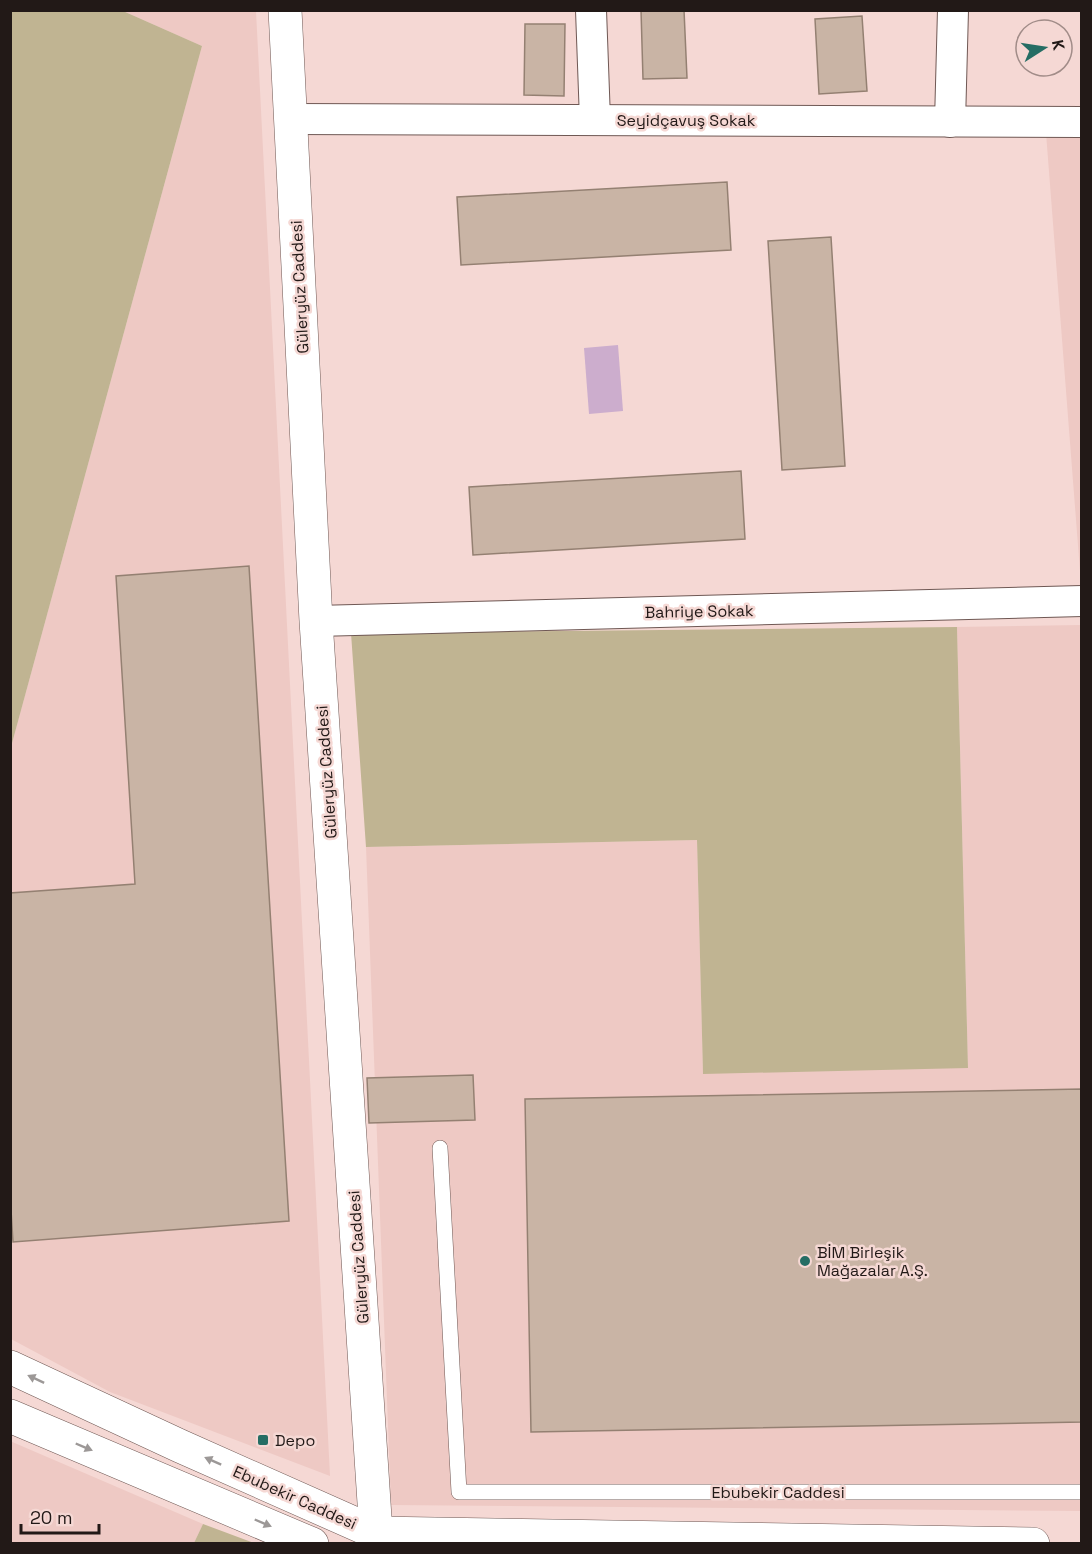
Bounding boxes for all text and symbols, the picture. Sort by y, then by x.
north arrow [1014,18,1074,78]
text: K [1047,38,1069,52]
street label: Seyidçavuş Sokak [617,110,756,131]
street label: Güleryüz Caddesi [286,220,313,354]
street label: Bahriye Sokak [644,600,754,623]
street label: Güleryüz Caddesi [311,705,342,839]
street label: Güleryüz Caddesi [343,1190,374,1324]
place label: BİM Birleşik Mağazalar A.Ş. [817,1242,928,1281]
marker: BİM Birleşik Mağazalar A.Ş. [798,1254,812,1268]
one-way arrow [26,1374,44,1384]
place label: Depo [275,1430,315,1451]
marker: Depo [256,1433,270,1447]
one-way arrow [75,1442,93,1452]
one-way arrow [203,1456,221,1466]
street label: Ebubekir Caddesi [230,1461,360,1534]
street label: Ebubekir Caddesi [711,1482,845,1503]
scale bar [21,1497,99,1535]
text: 20 m [30,1506,73,1529]
one-way arrow [255,1518,273,1528]

